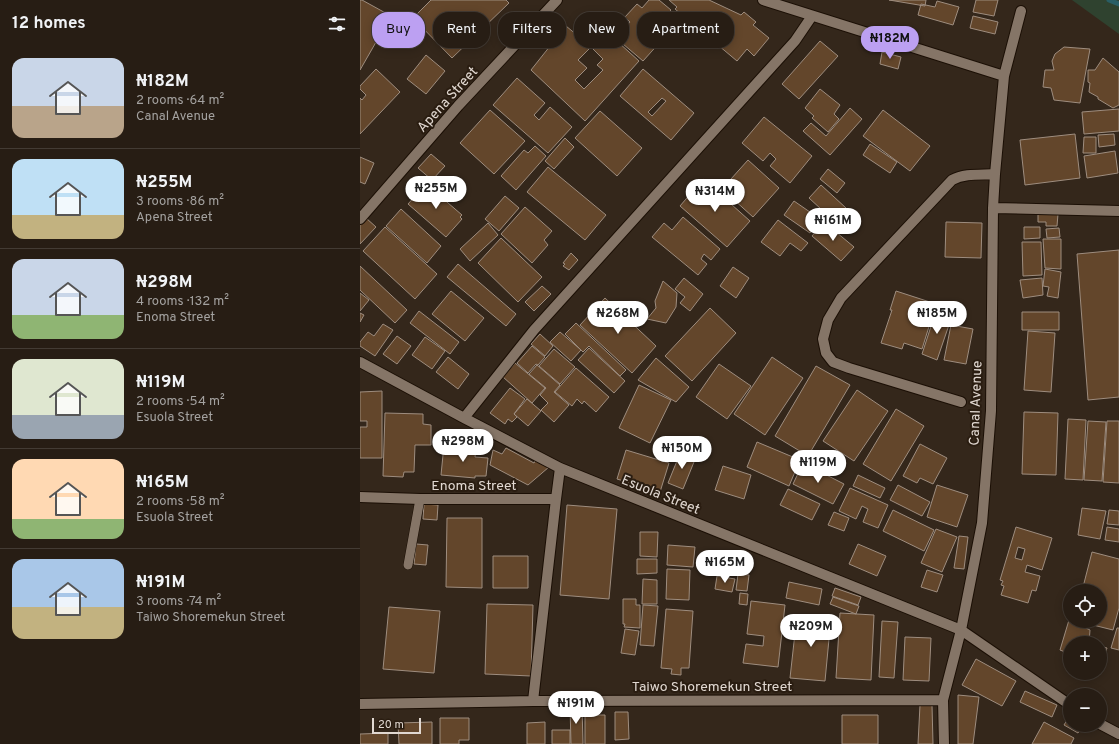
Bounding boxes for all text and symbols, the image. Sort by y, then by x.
chip: Buy [372,12,425,48]
chip: Rent [433,12,490,48]
chip: Filters [498,12,566,48]
chip: New [574,12,629,48]
chip: Apartment [637,12,734,48]
text: 12 homes [12,13,86,35]
icon: filters [326,13,348,35]
pin: ₦182M [862,26,918,60]
text: ₦182M [870,31,910,47]
street label: Apena Street [414,64,482,136]
text: ₦182M [136,71,189,93]
icon: home [44,74,92,122]
text: 2 rooms · 64 m² [136,93,224,109]
text: Canal Avenue [136,109,215,125]
text: ₦255M [136,172,192,194]
icon: home [44,175,92,223]
pin: ₦255M [408,176,464,210]
pin: ₦314M [687,179,743,213]
text: ₦255M [414,181,458,197]
text: ₦314M [695,184,735,200]
text: 3 rooms · 86 m² [136,194,224,210]
pin: ₦161M [805,208,861,242]
text: Apena Street [136,210,213,226]
text: ₦161M [814,213,852,229]
text: ₦298M [136,272,193,294]
icon: home [44,275,92,323]
text: 4 rooms · 132 m² [136,294,229,310]
pin: ₦268M [590,301,646,335]
pin: ₦185M [909,301,965,335]
text: ₦268M [596,306,640,322]
text: ₦185M [917,306,957,322]
text: Enoma Street [136,310,215,326]
street label: Canal Avenue [967,360,986,446]
text: ₦119M [136,372,185,394]
icon: home [44,375,92,423]
text: 2 rooms · 54 m² [136,394,225,410]
text: Esuola Street [136,410,213,426]
pin: ₦298M [435,429,491,463]
text: ₦298M [441,434,485,450]
pin: ₦150M [654,436,710,470]
text: ₦150M [662,441,702,457]
pin: ₦119M [790,450,846,484]
text: ₦119M [799,455,837,471]
text: ₦165M [136,472,189,494]
street label: Esuola Street [619,472,702,519]
icon: home [44,475,92,523]
street label: Enoma Street [431,478,517,495]
text: 2 rooms · 58 m² [136,494,224,510]
text: Esuola Street [136,510,213,526]
pin: ₦165M [697,550,753,584]
text: ₦165M [705,555,745,571]
text: ₦191M [136,572,185,594]
icon: home [44,575,92,623]
map controls [1063,584,1107,732]
button: locate [1063,584,1107,628]
text: 3 rooms · 74 m² [136,594,221,610]
text: Taiwo Shoremekun Street [136,610,285,626]
pin: ₦209M [783,614,839,648]
text: ₦209M [789,619,833,635]
button: + [1063,636,1107,680]
street label: Taiwo Shoremekun Street [632,679,792,696]
button: − [1063,688,1107,732]
pin: ₦191M [548,691,604,725]
text: ₦191M [557,696,595,712]
scale bar [372,716,421,735]
text: 20 m [378,718,404,732]

